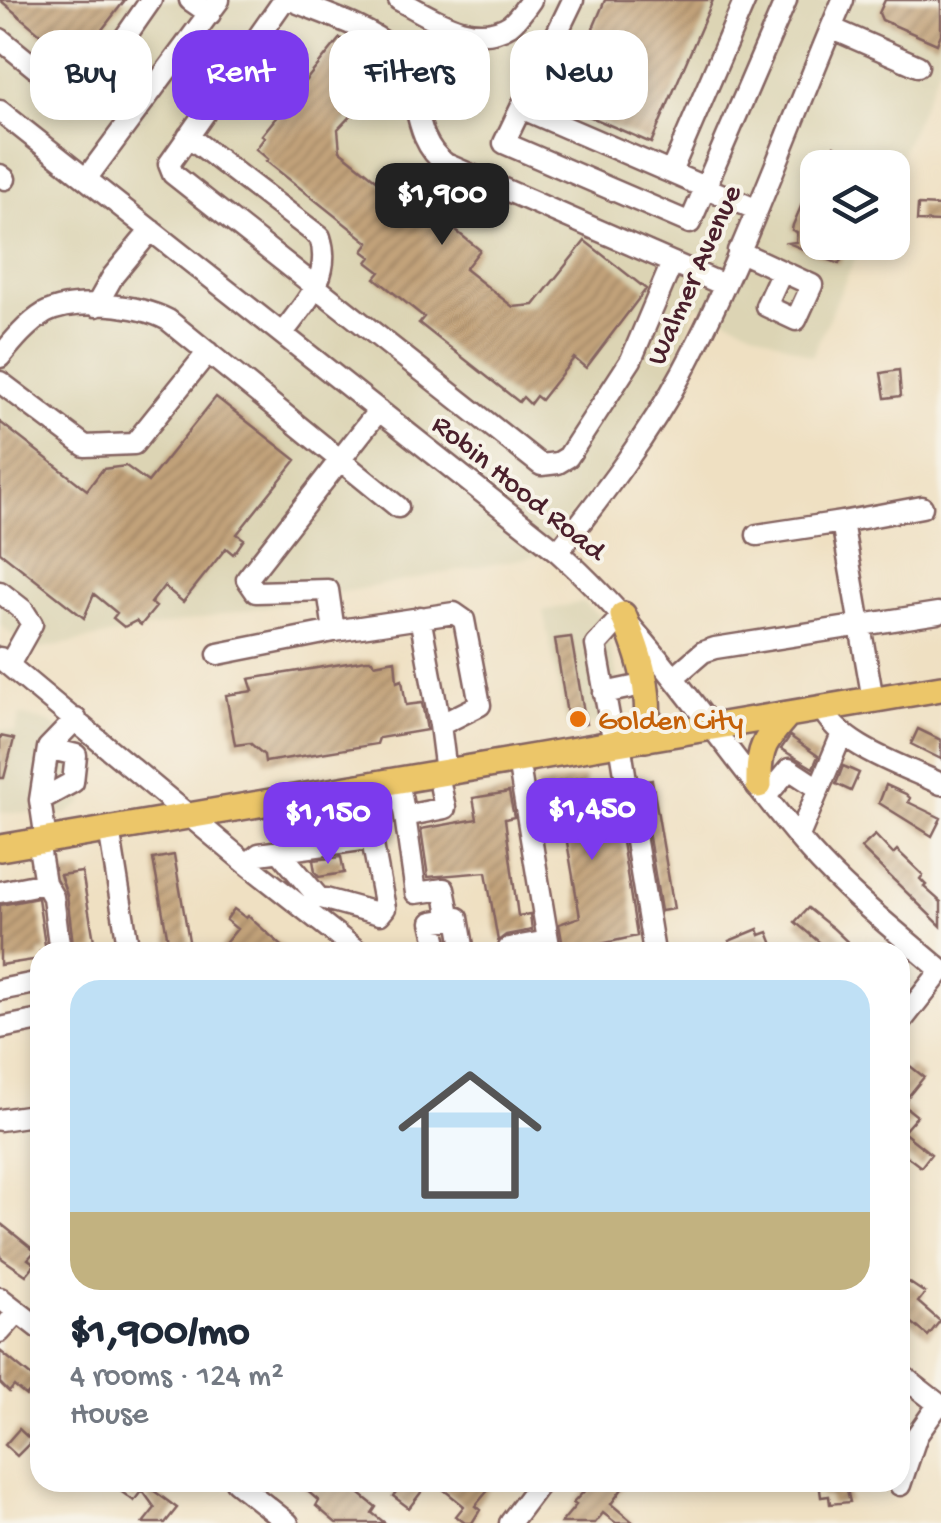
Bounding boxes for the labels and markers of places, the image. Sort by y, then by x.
pin: $1,900 [361,163,523,248]
place label: Golden City [598,706,744,741]
marker: Golden City [567,708,589,730]
pin: $1,450 [511,778,673,863]
pin: $1,150 [247,782,409,867]

